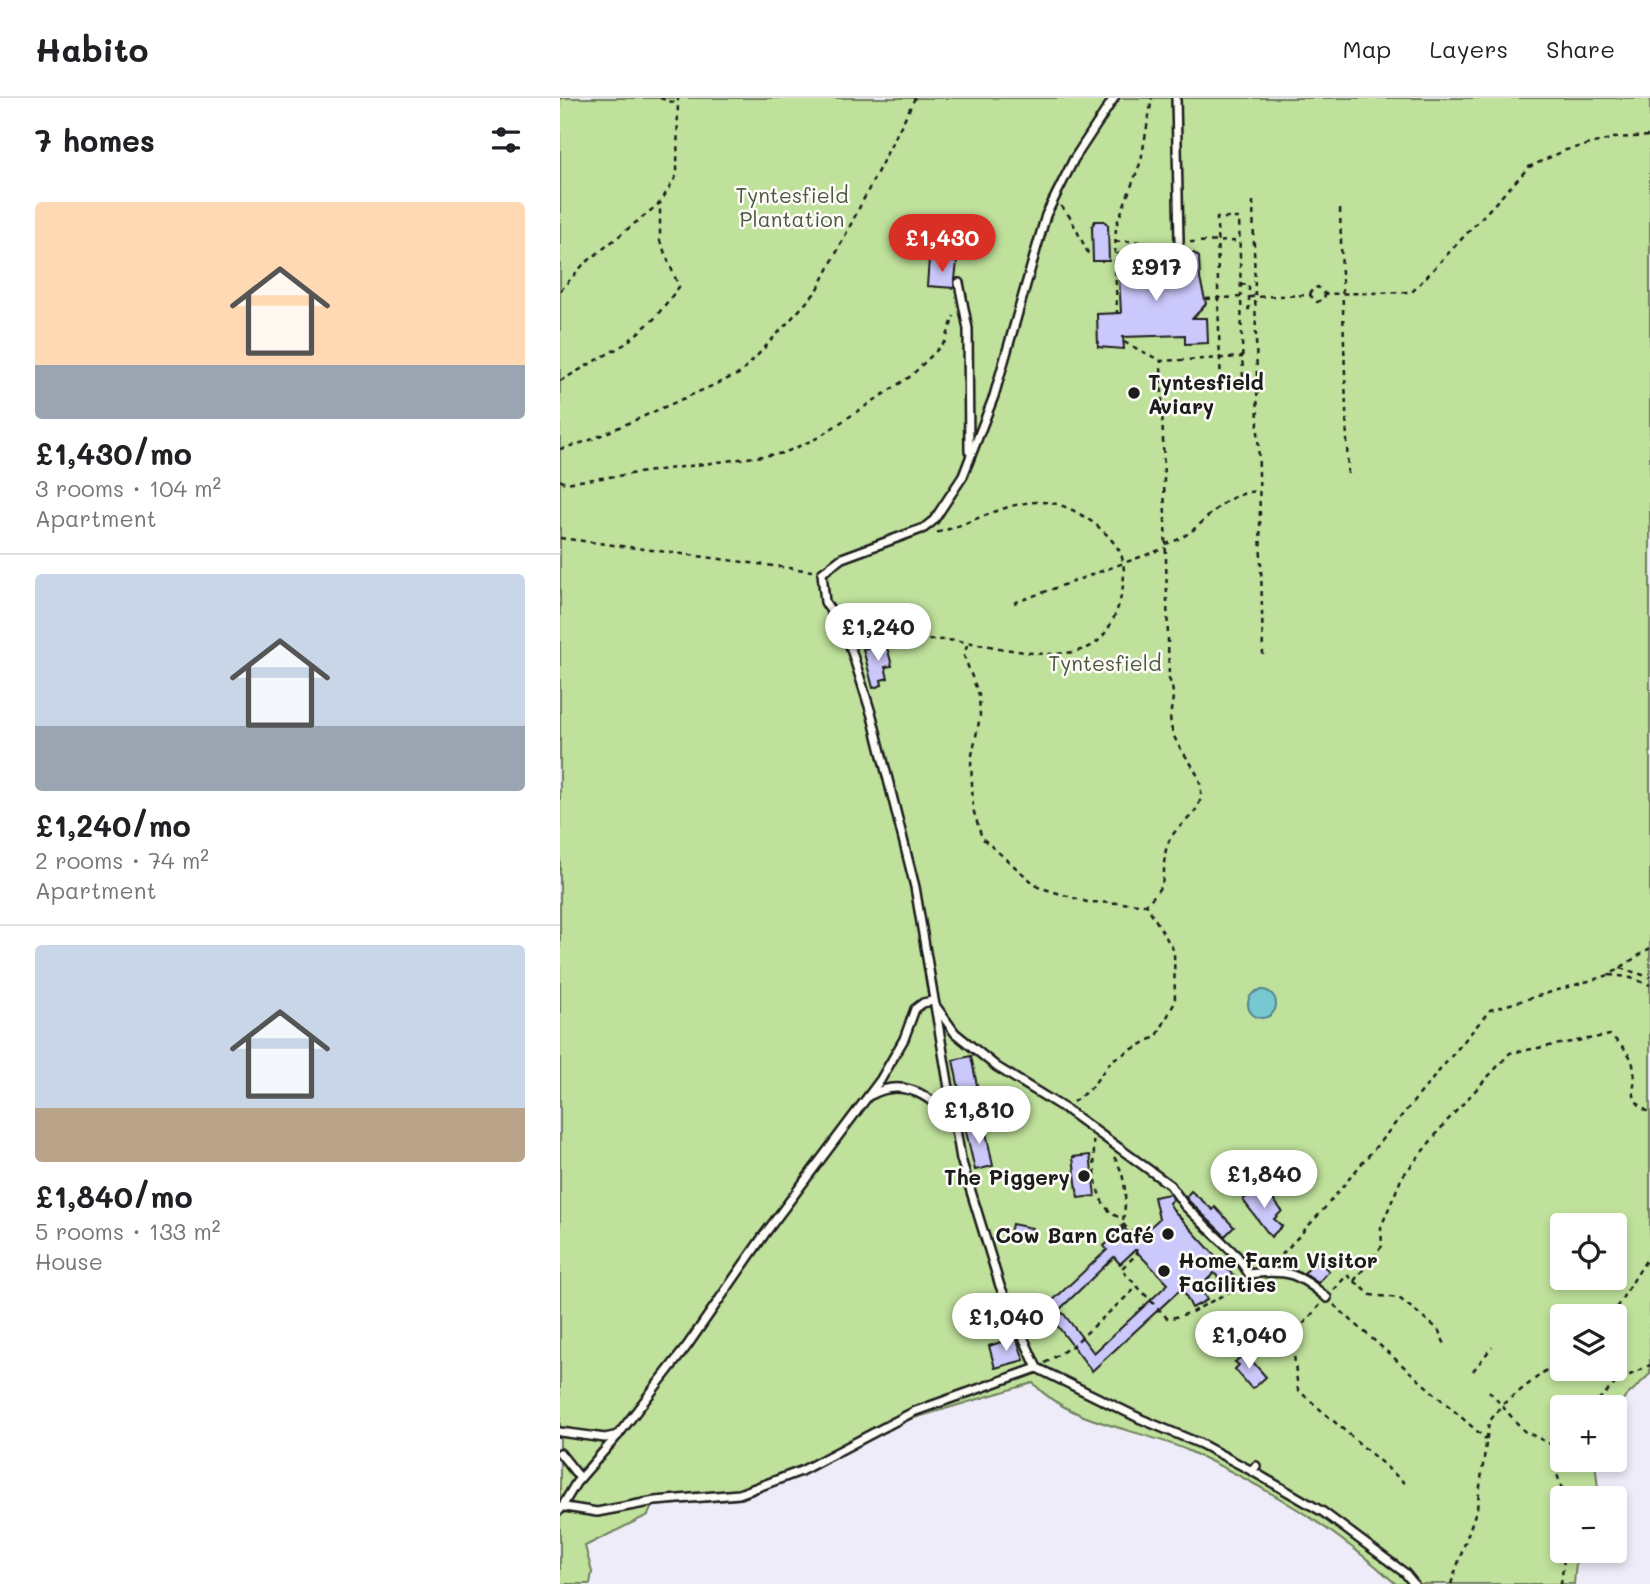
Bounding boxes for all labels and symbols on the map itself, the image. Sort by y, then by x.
park label: Tyntesfield Plantation [736,181,848,232]
pin: £1,430 [885,214,999,274]
pin: £917 [1115,244,1197,303]
place label: Tyntesfield Aviary [1148,368,1264,420]
marker: Tyntesfield Aviary [1126,385,1142,401]
pin: £1,240 [821,603,935,663]
park label: Tyntesfield [1049,649,1161,676]
pin: £1,810 [922,1086,1036,1146]
pin: £1,840 [1207,1150,1321,1210]
place label: The Piggery [944,1163,1070,1191]
marker: The Piggery [1076,1168,1092,1184]
place label: Cow Barn Café [995,1221,1154,1248]
marker: Cow Barn Café [1160,1226,1176,1242]
place label: Home Farm Visitor Facilities [1178,1246,1378,1297]
marker: Home Farm Visitor Facilities [1156,1263,1172,1279]
pin: £1,040 [949,1294,1063,1353]
pin: £1,040 [1192,1312,1306,1371]

